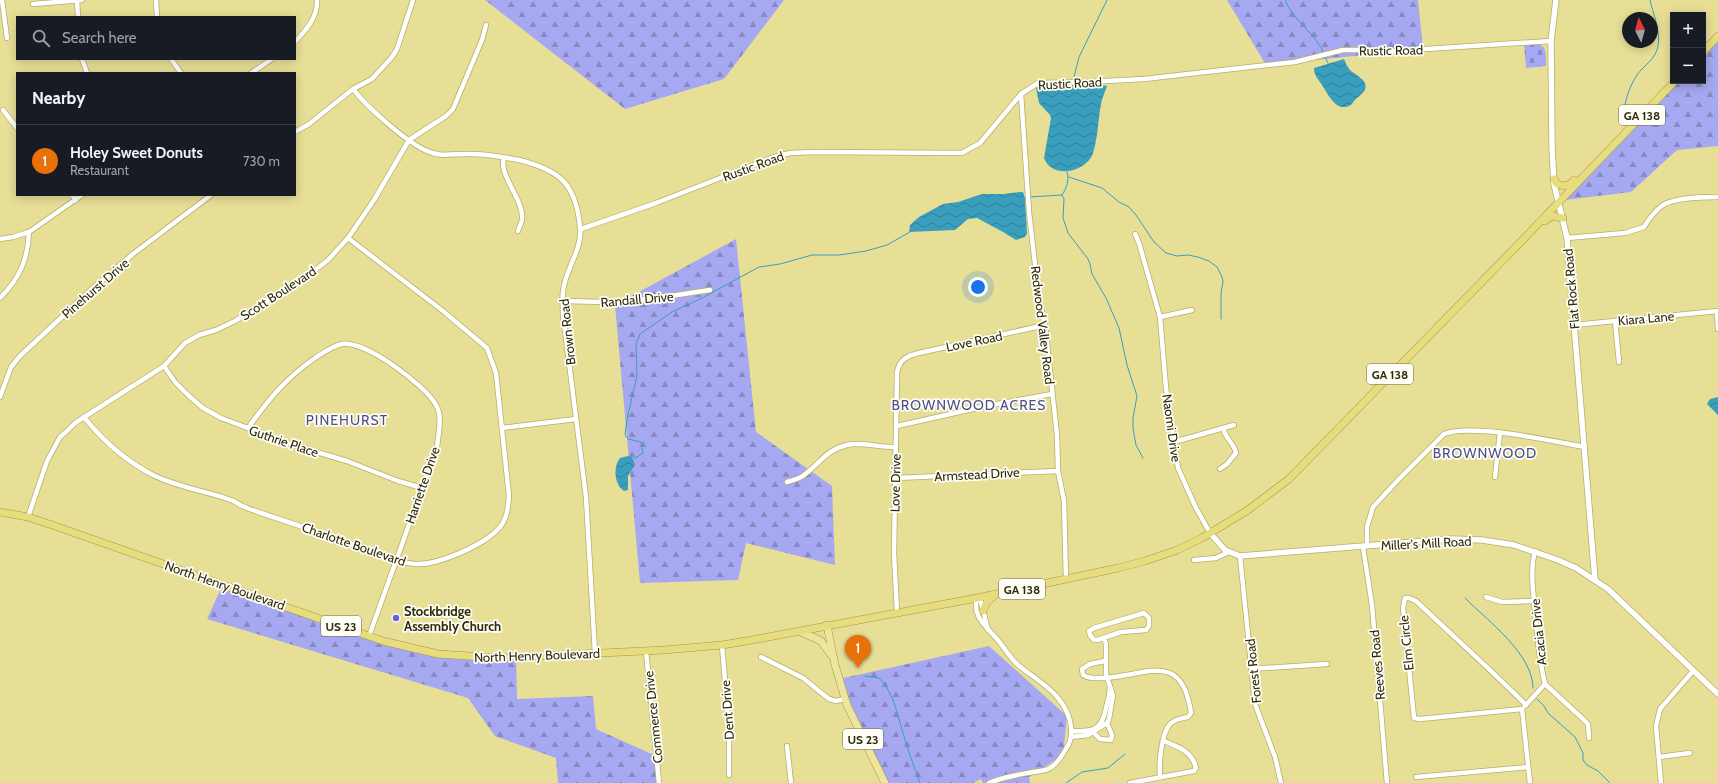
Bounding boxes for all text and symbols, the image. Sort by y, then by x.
north arrow [1622,12,1658,48]
map controls [1670,12,1706,84]
button: + [1670,12,1706,48]
search box [16,16,296,60]
icon: search [30,27,52,49]
text: Search here [62,29,137,47]
street label: Rustic Road [1359,41,1423,59]
button: − [1670,48,1706,84]
street label: Rustic Road [1038,73,1102,93]
text: Nearby [32,88,85,108]
road number: GA 138 [1619,105,1665,125]
text: Holey Sweet Donuts [70,144,203,162]
street label: Rustic Road [720,148,786,184]
text: 1 [43,153,47,169]
text: 730 m [243,153,280,169]
text: Restaurant [70,162,129,178]
street label: Flat Rock Road [1560,248,1582,330]
street label: Pinehurst Drive [58,254,132,322]
street label: Scott Boulevard [237,263,319,323]
street label: Redwood Valley Road [1028,265,1058,385]
your location [968,277,988,297]
street label: Randall Drive [600,288,674,310]
street label: Brown Road [556,298,578,366]
street label: Kiara Lane [1617,308,1675,328]
street label: Love Road [944,327,1004,355]
road number: GA 138 [1367,364,1413,384]
street label: Naomi Drive [1159,393,1185,463]
district label: BROWNWOOD ACRES [891,396,1047,414]
district label: PINEHURST [306,411,388,429]
street label: Guthrie Place [247,422,321,460]
street label: Harriette Drive [401,444,443,526]
district label: BROWNWOOD [1433,444,1537,462]
street label: Love Drive [886,453,904,512]
street label: Armstead Drive [934,464,1020,484]
street label: Charlotte Boulevard [300,519,408,569]
street label: Miller's Mill Road [1380,533,1472,553]
street label: North Henry Boulevard [163,557,287,613]
road number: GA 138 [999,579,1045,599]
street label: Acacia Drive [1527,598,1549,666]
place label: Stockbridge Assembly Church [404,603,501,634]
marker: Stockbridge Assembly Church [391,613,401,623]
street label: Elm Circle [1395,614,1417,671]
road number: US 23 [321,616,361,636]
street label: Reeves Road [1366,629,1388,701]
pin: 1 [845,635,871,668]
street label: Forest Road [1242,638,1264,704]
street label: North Henry Boulevard [474,645,600,665]
street label: Commerce Drive [640,670,666,764]
street label: Dent Drive [717,679,737,740]
road number: US 23 [843,729,883,749]

